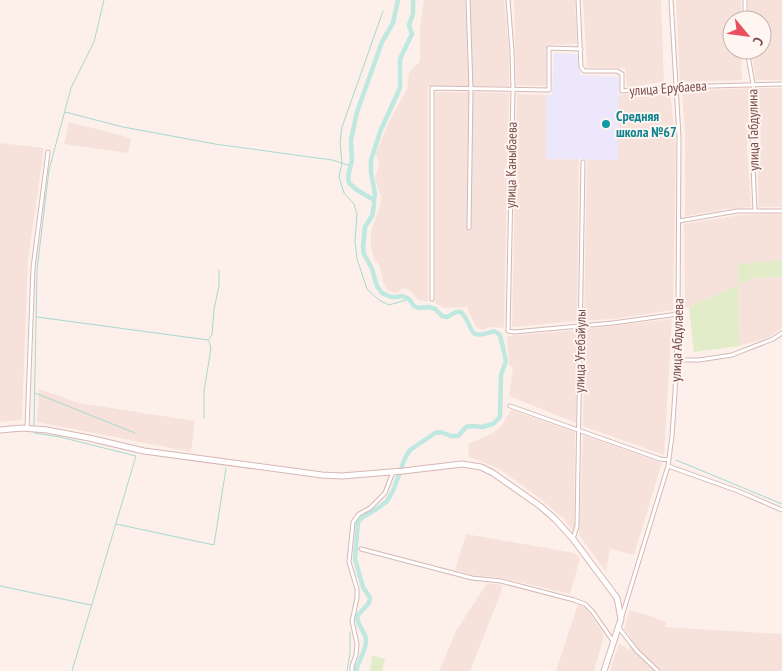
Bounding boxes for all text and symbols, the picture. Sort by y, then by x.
north arrow [722,10,772,60]
text: С [749,34,768,49]
street label: улица Ерубаева [629,76,707,100]
street label: улица Габдулина [743,89,763,171]
place label: Средняя школа №67 [616,107,677,141]
marker: Средняя школа №67 [600,118,612,130]
street label: улица Каныбаева [501,122,521,208]
street label: улица Абдулаева [667,298,687,382]
street label: улица Утебайулы [570,309,590,393]

